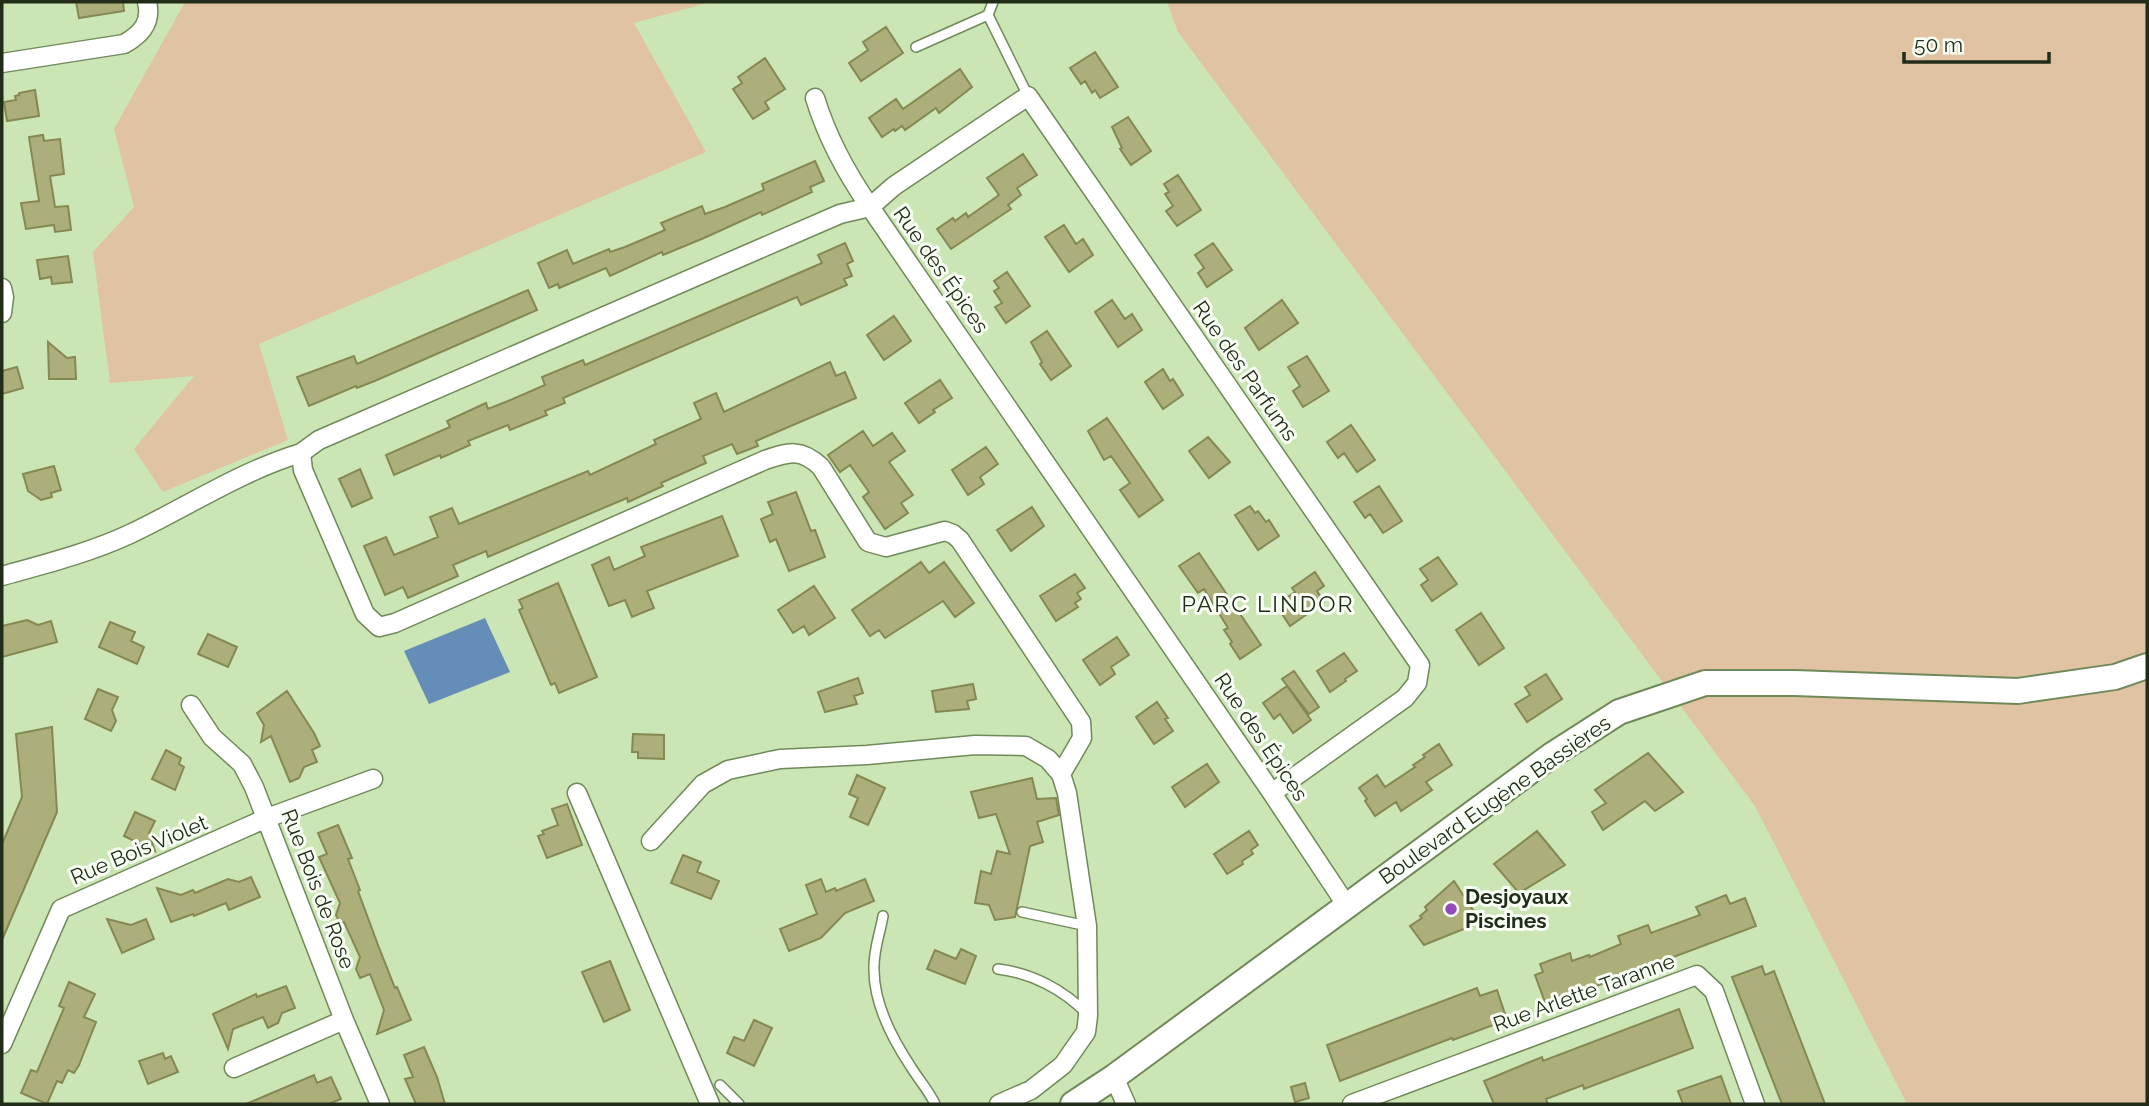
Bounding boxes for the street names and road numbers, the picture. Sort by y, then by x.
street label: Rue des Épices [889,202,994,338]
street label: Rue des Parfums [1188,296,1303,446]
street label: Rue des Épices [1209,668,1313,805]
street label: Boulevard Eugène Bassières [1374,710,1615,889]
street label: Rue Bois de Rose [276,805,360,972]
street label: Rue Bois Violet [67,810,211,890]
street label: Rue Arlette Taranne [1490,948,1678,1037]

